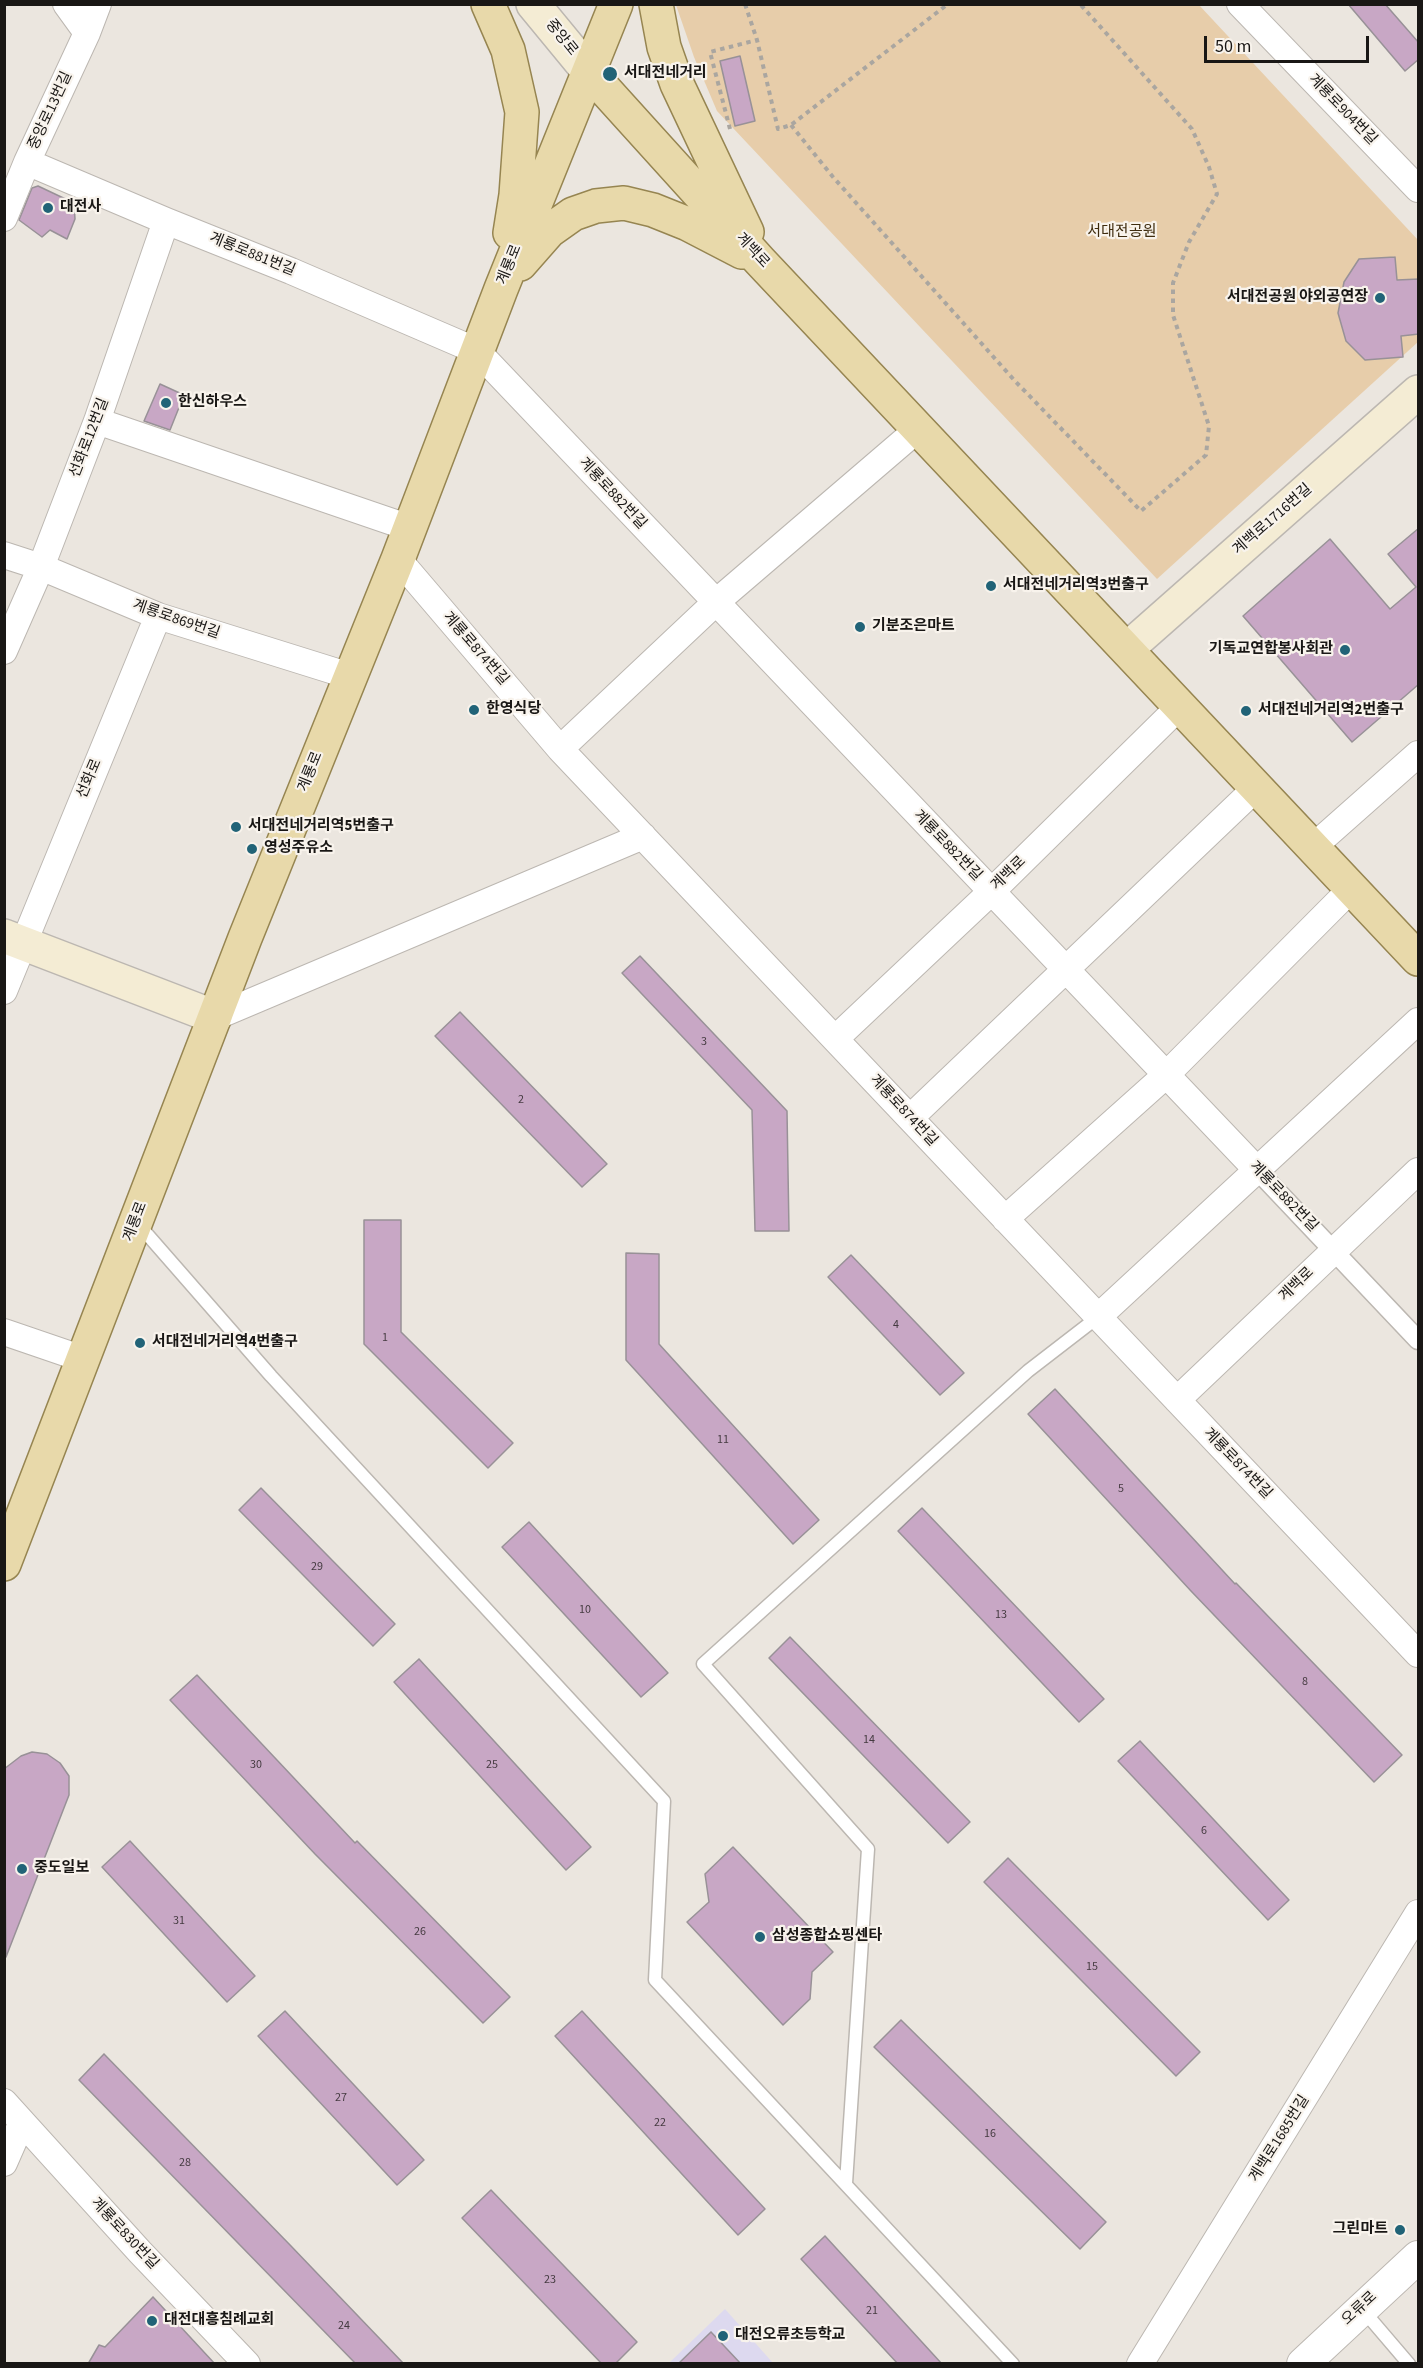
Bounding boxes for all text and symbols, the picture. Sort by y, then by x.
street label: 중앙로 [541,16,581,60]
scale bar [1207,24,1372,62]
text: 50 m [1215,34,1251,59]
marker: 서대전네거리 [601,65,619,83]
place label: 서대전네거리 [624,65,707,83]
street label: 중앙로13번길 [25,69,77,153]
street label: 계룡로904번길 [1304,71,1380,149]
place label: 대전사 [60,199,101,217]
marker: 대전사 [41,201,55,215]
park label: 서대전공원 [1088,224,1156,242]
street label: 계룡로881번길 [206,230,298,280]
street label: 계백로 [731,230,773,272]
street label: 계룡로 [494,242,526,288]
place label: 서대전공원 야외공연장 [1227,289,1368,307]
marker: 서대전공원 야외공연장 [1373,291,1387,305]
place label: 한신하우스 [178,394,247,412]
street label: 선화로12번길 [67,396,113,480]
marker: 한신하우스 [159,396,173,410]
street label: 계룡로882번길 [574,454,650,534]
street label: 계백로1716번길 [1230,481,1316,559]
place label: 서대전네거리역3번출구 [1003,577,1149,595]
marker: 서대전네거리역3번출구 [984,579,998,593]
street label: 계룡로869번길 [130,597,222,643]
street label: 계룡로874번길 [438,609,512,689]
place label: 기분조은마트 [872,618,955,636]
marker: 기분조은마트 [853,620,867,634]
place label: 기독교연합봉사회관 [1209,641,1333,659]
marker: 기독교연합봉사회관 [1338,643,1352,657]
place label: 한영식당 [486,701,541,719]
place label: 서대전네거리역2번출구 [1258,702,1404,720]
marker: 한영식당 [467,703,481,717]
marker: 서대전네거리역2번출구 [1239,704,1253,718]
street label: 계룡로 [295,749,327,795]
street label: 선화로 [74,756,106,802]
street label: 계룡로882번길 [909,807,985,885]
place label: 서대전네거리역5번출구 [248,818,394,836]
marker: 서대전네거리역5번출구 [229,820,243,834]
place label: 영성주유소 [264,840,333,858]
marker: 영성주유소 [245,842,259,856]
street label: 계백로 [988,853,1030,895]
house number: 3 [701,1035,707,1049]
street label: 계룡로874번길 [865,1071,941,1151]
house number: 2 [518,1093,524,1107]
street label: 계룡로882번길 [1245,1158,1321,1236]
street label: 계룡로 [120,1199,152,1245]
street label: 계백로 [1276,1264,1318,1306]
house number: 4 [893,1318,899,1332]
house number: 1 [382,1331,388,1345]
place label: 서대전네거리역4번출구 [152,1334,298,1352]
marker: 서대전네거리역4번출구 [133,1336,147,1350]
street label: 계룡로874번길 [1199,1425,1275,1503]
house number: 11 [717,1433,729,1447]
house number: 5 [1118,1482,1124,1496]
house number: 29 [311,1560,323,1574]
house number: 10 [579,1603,591,1617]
house number: 13 [995,1608,1007,1622]
house number: 8 [1302,1675,1308,1689]
house number: 14 [863,1733,875,1747]
house number: 30 [250,1758,262,1772]
house number: 25 [486,1758,498,1772]
house number: 6 [1201,1824,1207,1838]
place label: 중도일보 [34,1860,89,1878]
marker: 중도일보 [15,1862,29,1876]
house number: 31 [173,1914,185,1928]
house number: 26 [414,1925,426,1939]
place label: 삼성종합쇼핑센타 [772,1928,882,1946]
marker: 삼성종합쇼핑센타 [753,1930,767,1944]
house number: 15 [1086,1960,1098,1974]
house number: 27 [335,2091,347,2105]
street label: 계백로1685번길 [1246,2092,1314,2186]
house number: 22 [654,2116,666,2130]
house number: 16 [984,2127,996,2141]
house number: 28 [179,2156,191,2170]
street label: 계룡로830번길 [86,2194,162,2274]
place label: 그린마트 [1333,2221,1388,2239]
marker: 그린마트 [1393,2223,1407,2237]
house number: 23 [544,2273,556,2287]
street label: 오류로 [1339,2288,1381,2330]
house number: 21 [866,2304,878,2318]
place label: 대전대흥침례교회 [164,2312,274,2330]
marker: 대전대흥침례교회 [145,2314,159,2328]
house number: 24 [338,2319,350,2333]
place label: 대전오류초등학교 [735,2327,845,2345]
marker: 대전오류초등학교 [716,2329,730,2343]

